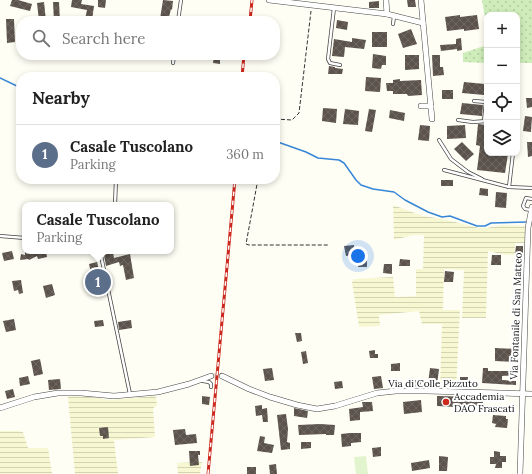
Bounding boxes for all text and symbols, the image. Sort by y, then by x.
map controls [484,12,520,156]
button: + [484,12,520,48]
search box [16,16,280,60]
icon: search [30,27,52,49]
text: Search here [62,29,145,48]
button: − [484,48,520,84]
button: locate [484,84,520,120]
text: Nearby [32,87,90,109]
button: layers [484,120,520,156]
text: Casale Tuscolano [70,137,193,156]
text: 1 [42,146,48,163]
text: 360 m [226,146,264,163]
text: Parking [70,156,116,173]
popup [22,202,174,254]
text: Casale Tuscolano [36,210,160,229]
text: Parking [36,229,82,246]
your location [348,246,368,266]
street label: Via Fontanile di San Matteo [507,252,525,381]
pin: 1 [85,267,111,297]
street label: Via di Colle Pizzuto [387,377,478,390]
place label: Accademia DAO Frascati [453,390,515,415]
marker: Accademia DAO Frascati [441,397,451,407]

